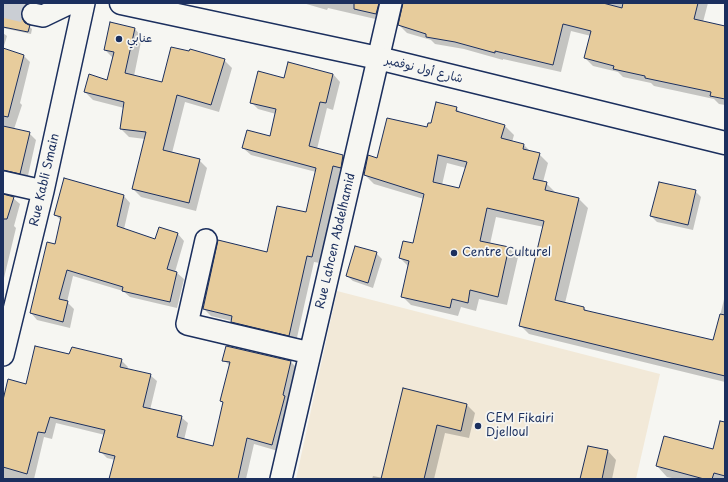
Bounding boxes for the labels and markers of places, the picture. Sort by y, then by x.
place label: عنابي [127,32,152,46]
marker: عنابي [114,34,124,44]
place label: Centre Culturel [462,246,551,260]
marker: Centre Culturel [449,248,459,258]
place label: CEM Fikairi Djelloul [486,412,554,440]
marker: CEM Fikairi Djelloul [473,421,483,431]

